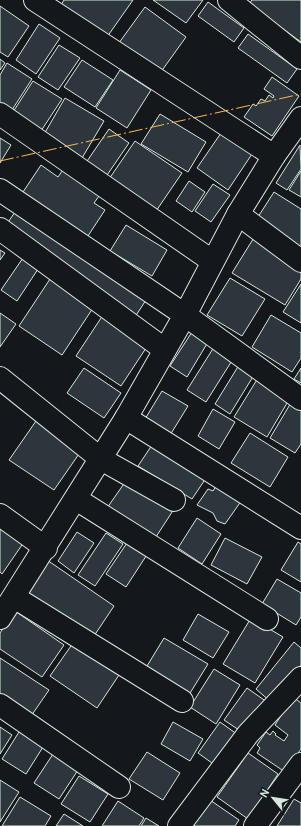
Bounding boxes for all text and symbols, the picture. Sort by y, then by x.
north arrow [253,778,293,818]
text: N [256,786,272,800]

